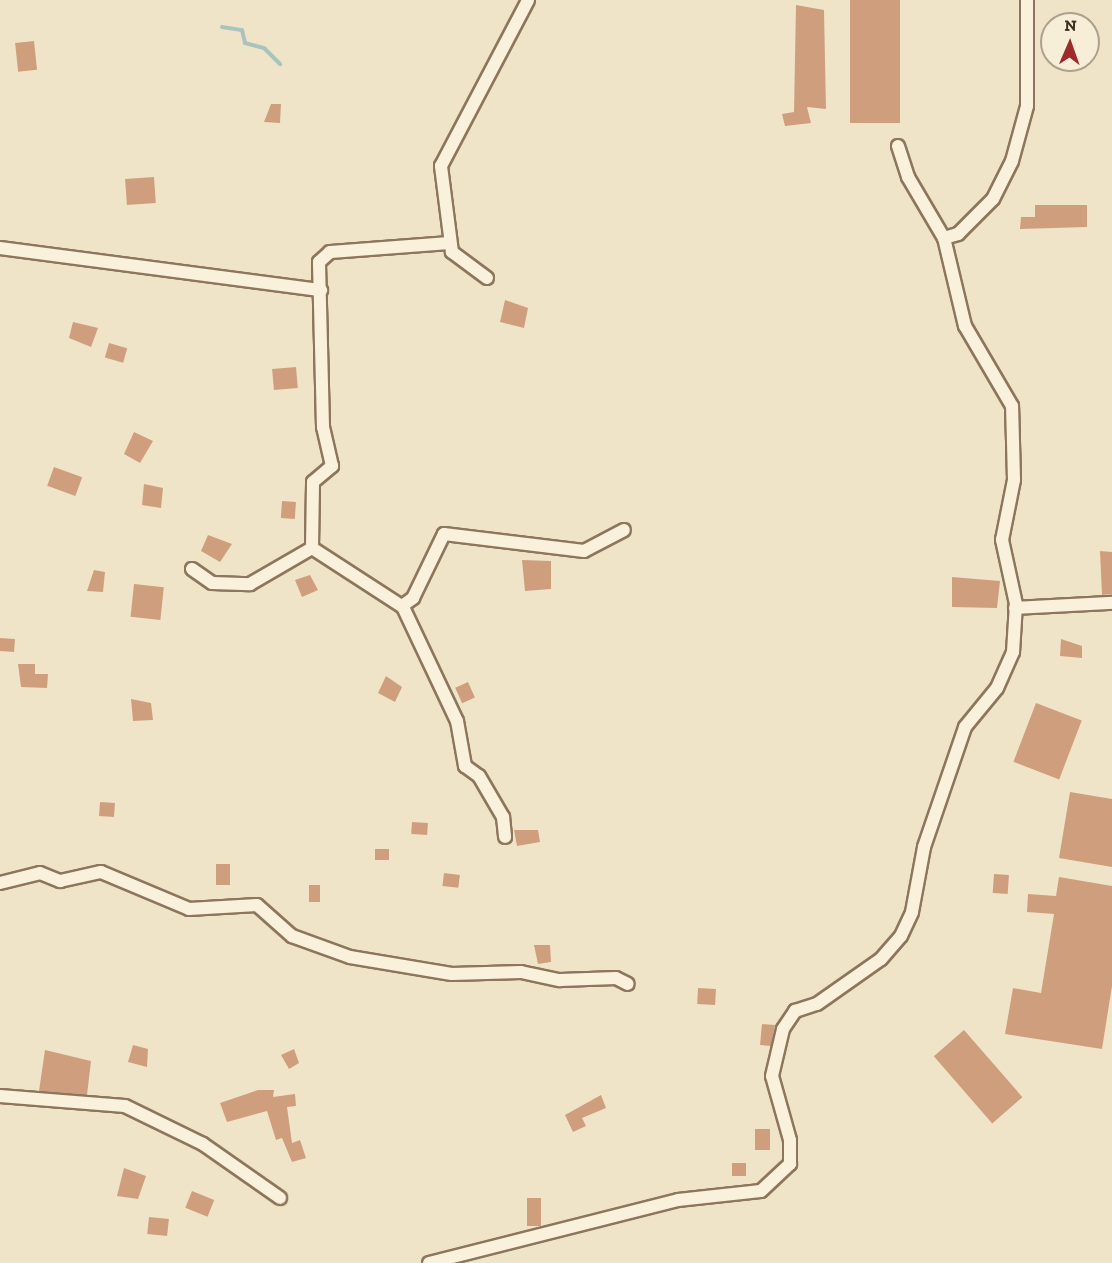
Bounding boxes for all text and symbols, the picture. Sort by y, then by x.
north arrow [1040,12,1100,72]
text: N [1064,16,1077,35]

